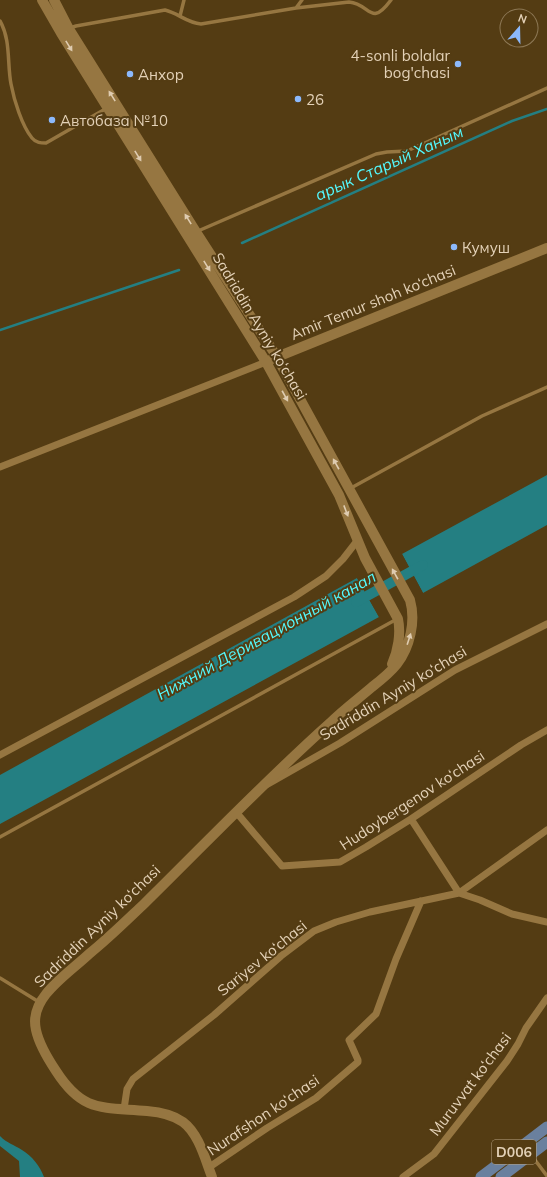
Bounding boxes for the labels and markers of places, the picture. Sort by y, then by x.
place label: 4-sonli bolalar bog'chasi [351,46,451,82]
marker: 4-sonli bolalar bog'chasi [453,59,463,69]
place label: Анхор [138,65,184,84]
marker: Анхор [125,69,135,79]
place label: 26 [306,90,324,109]
marker: 26 [293,94,303,104]
place label: Автобаза №10 [60,111,168,130]
marker: Автобаза №10 [47,115,57,125]
place label: Кумуш [462,238,510,257]
marker: Кумуш [449,242,459,252]

